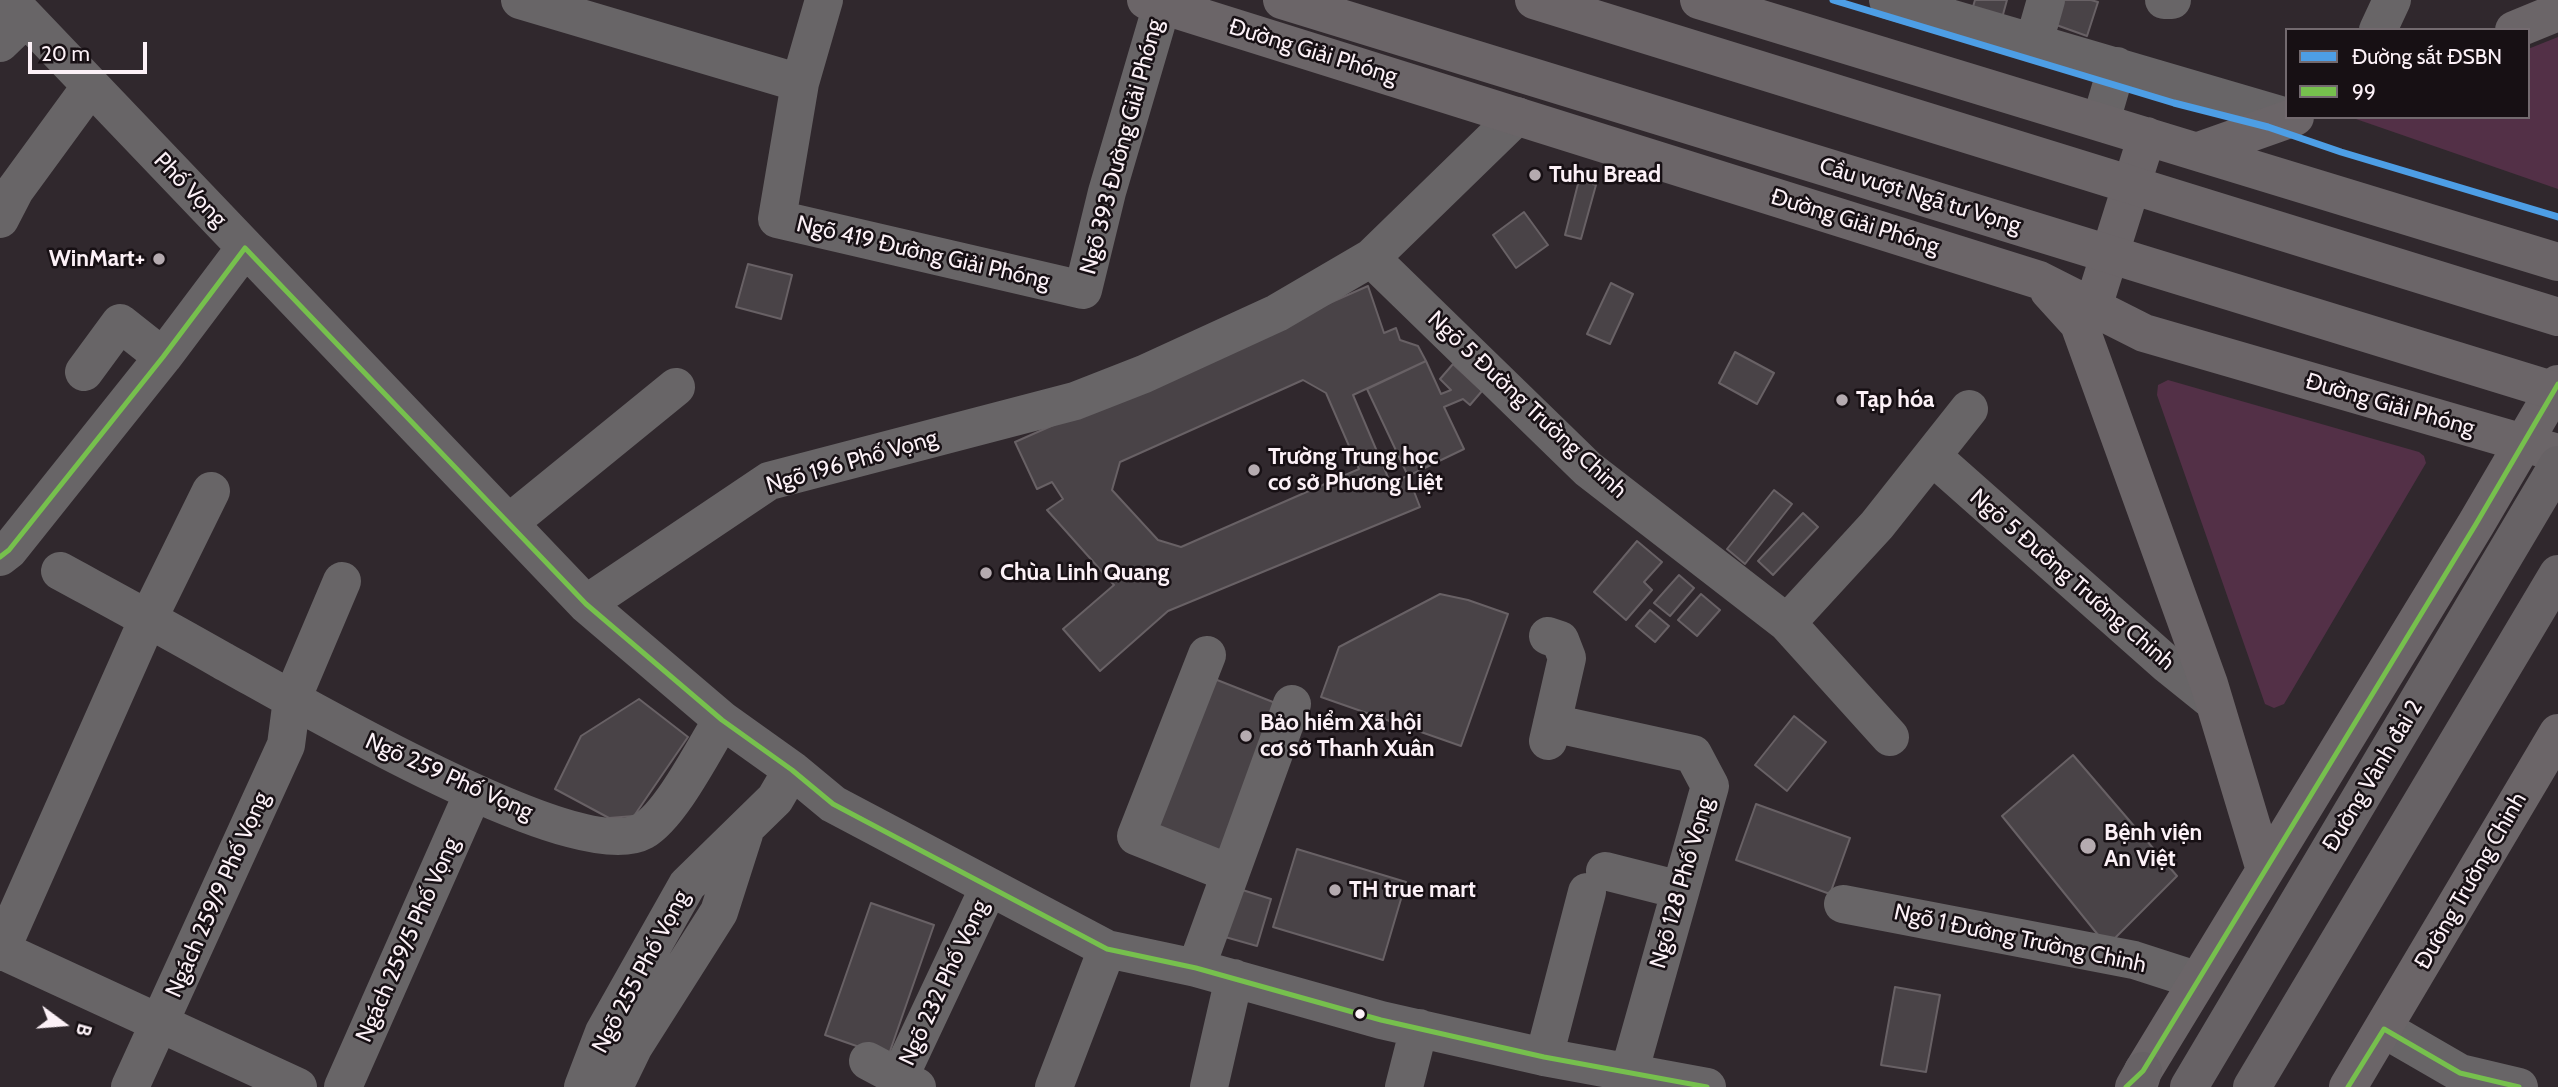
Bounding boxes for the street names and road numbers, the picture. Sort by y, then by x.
street label: Đường Giải Phóng [1225,13,1401,91]
street label: Ngõ 393 Đường Giải Phóng [1075,16,1169,278]
street label: Phố Vọng [148,147,232,233]
street label: Cầu vượt Ngã tư Vọng [1816,152,2024,240]
street label: Đường Giải Phóng [1767,183,1943,261]
street label: Ngõ 419 Đường Giải Phóng [794,210,1052,296]
street label: Ngõ 5 Đường Trường Chinh [1422,305,1632,505]
street label: Đường Giải Phóng [2302,368,2478,442]
street label: Ngõ 196 Phố Vọng [763,424,941,500]
street label: Ngõ 5 Đường Trường Chinh [1964,484,2180,676]
street label: Đường Vành đai 2 [2317,695,2429,857]
street label: Ngõ 259 Phố Vọng [361,728,537,826]
street label: Ngách 259/9 Phố Vọng [160,788,276,1002]
street label: Đường Trường Chinh [2409,788,2533,974]
street label: Ngõ 128 Phố Vọng [1644,794,1720,972]
street label: Ngách 259/5 Phố Vọng [350,833,466,1047]
street label: Ngõ 255 Phố Vọng [587,886,695,1058]
street label: Ngõ 232 Phố Vọng [894,896,994,1070]
street label: Ngõ 1 Đường Trường Chinh [1891,899,2149,979]

